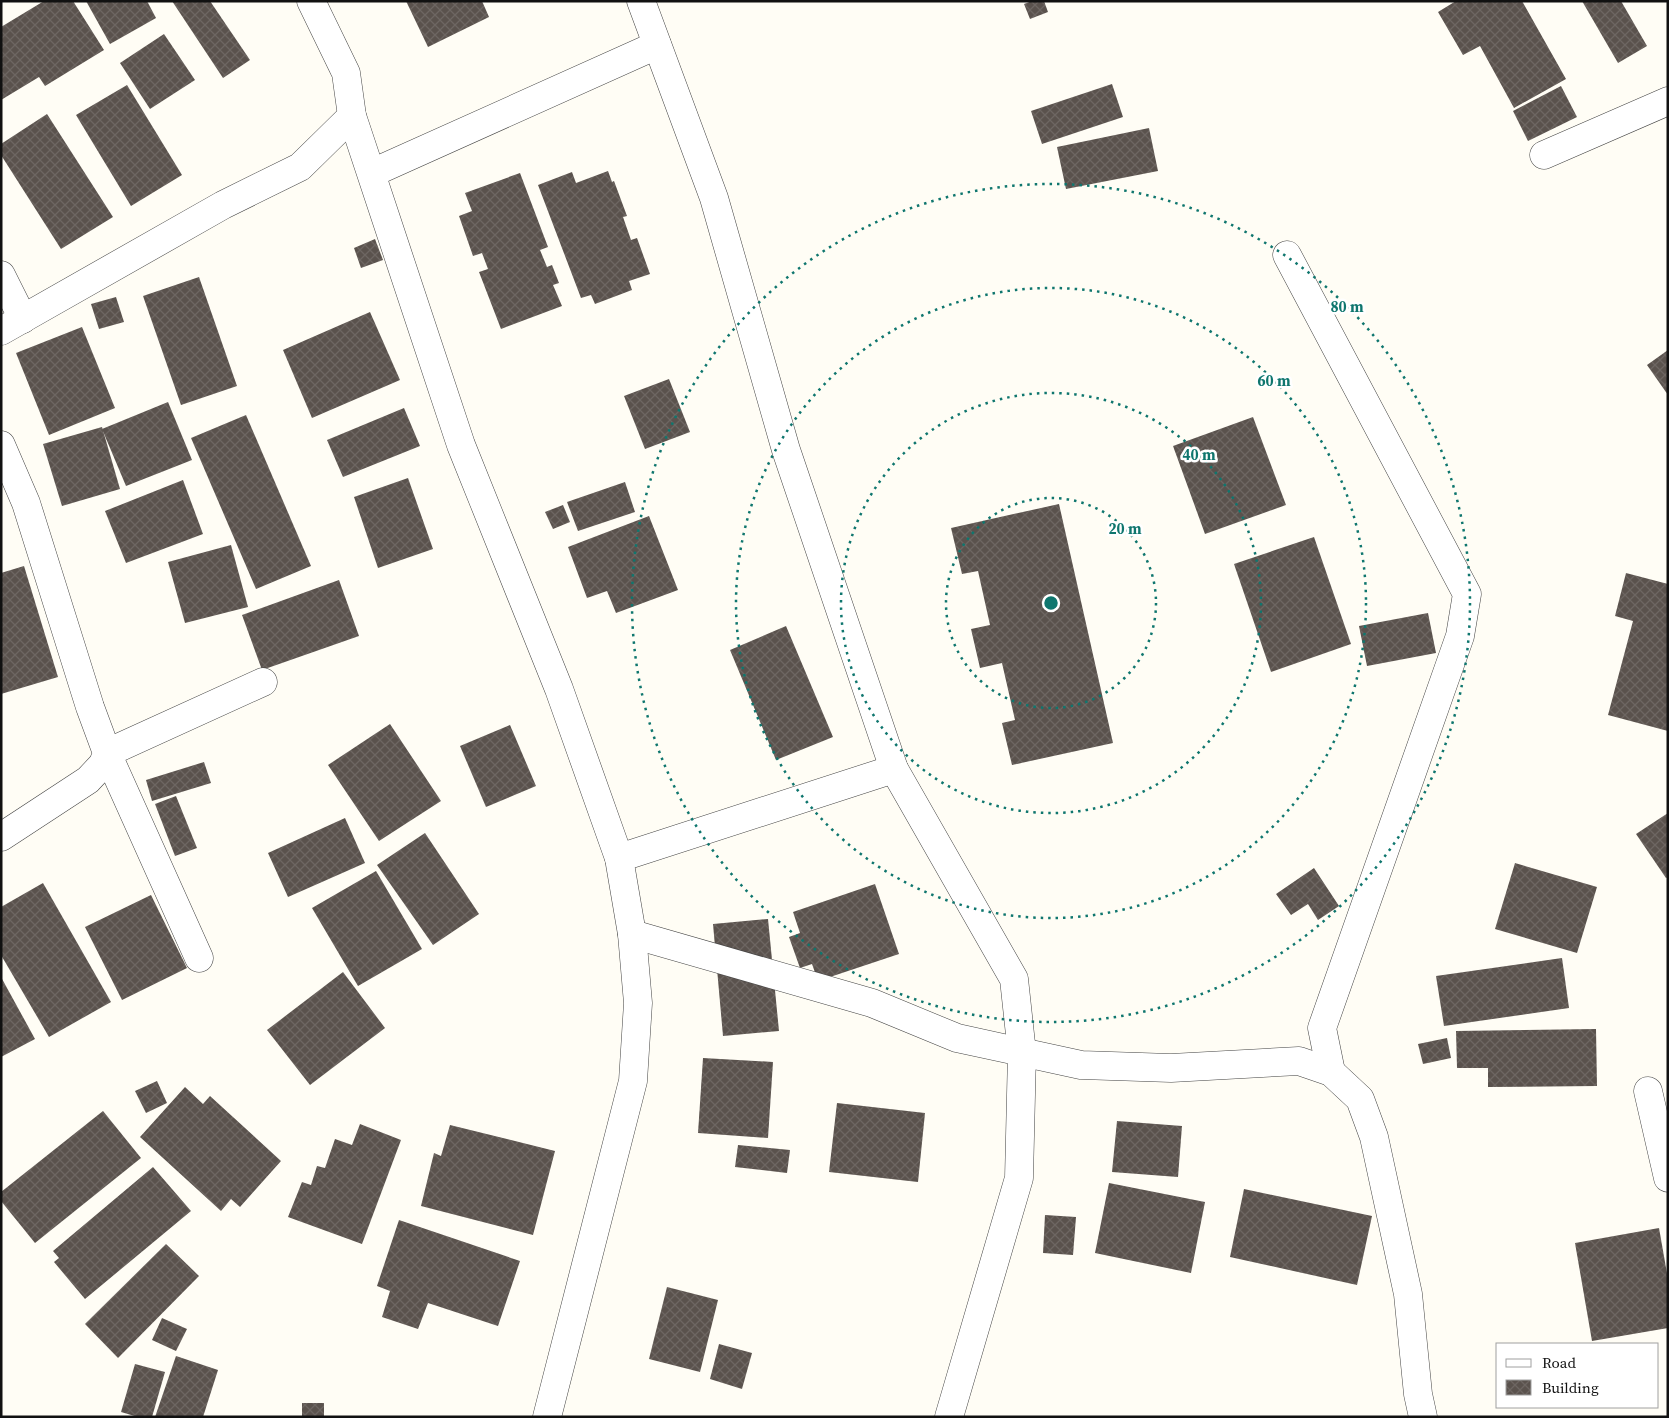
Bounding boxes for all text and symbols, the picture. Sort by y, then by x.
text: 80 m [1330,296,1364,317]
text: 60 m [1257,370,1291,391]
text: 40 m [1182,444,1216,465]
text: 20 m [1108,518,1142,539]
centre of rings [1042,594,1060,612]
legend [1496,1343,1659,1408]
text: Road [1542,1352,1576,1373]
text: Building [1542,1377,1599,1398]

